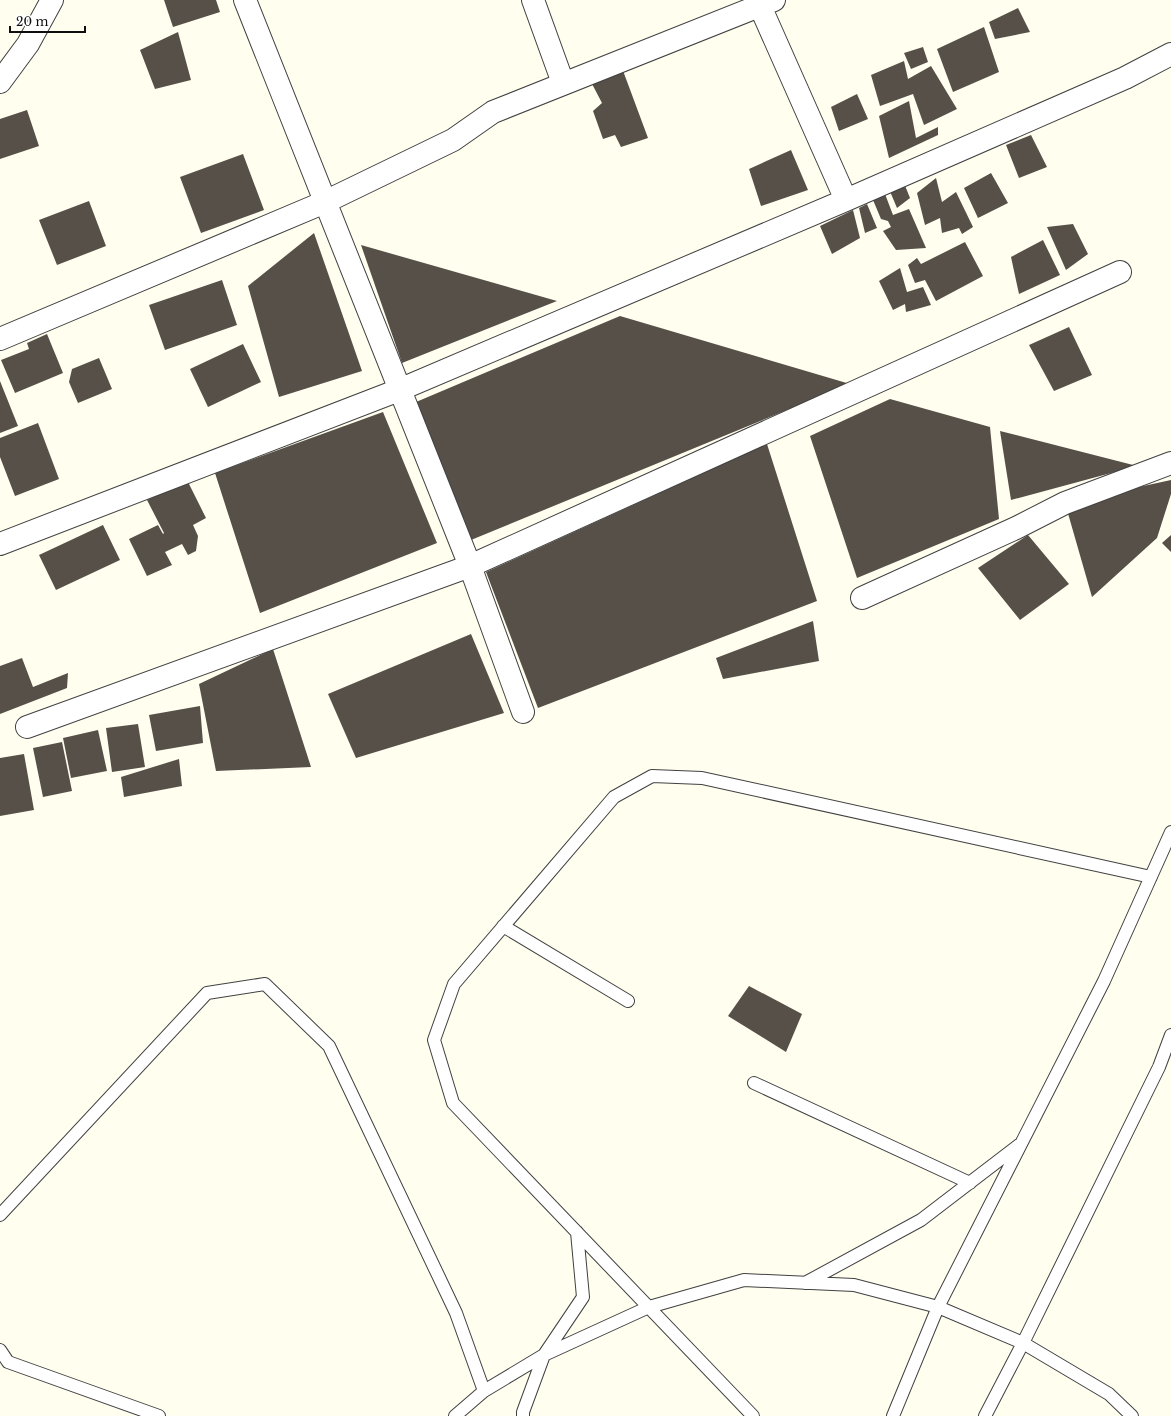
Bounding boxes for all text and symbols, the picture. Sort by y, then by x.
scale bar [10,8,85,34]
text: 20 m [16,14,48,29]

